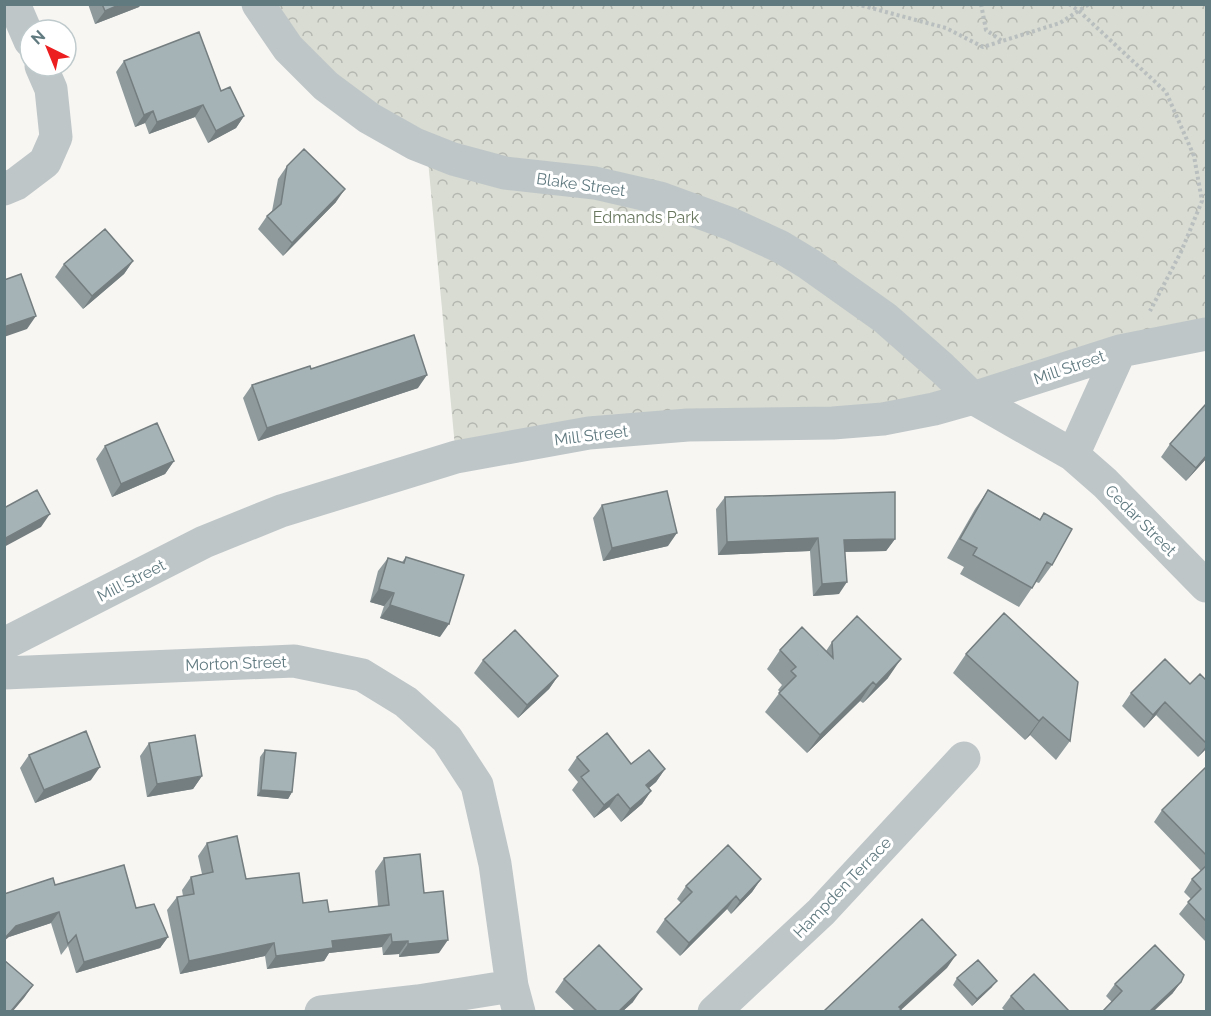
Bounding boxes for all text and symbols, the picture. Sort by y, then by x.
north arrow [18,18,78,78]
text: N [27,26,49,49]
street label: Blake Street [535,169,627,200]
park label: Edmands Park [593,208,700,227]
street label: Mill Street [1031,346,1108,389]
street label: Mill Street [553,421,630,449]
street label: Cedar Street [1101,481,1181,560]
street label: Mill Street [94,555,169,606]
street label: Morton Street [185,652,288,675]
street label: Hampden Terrace [789,833,895,942]

